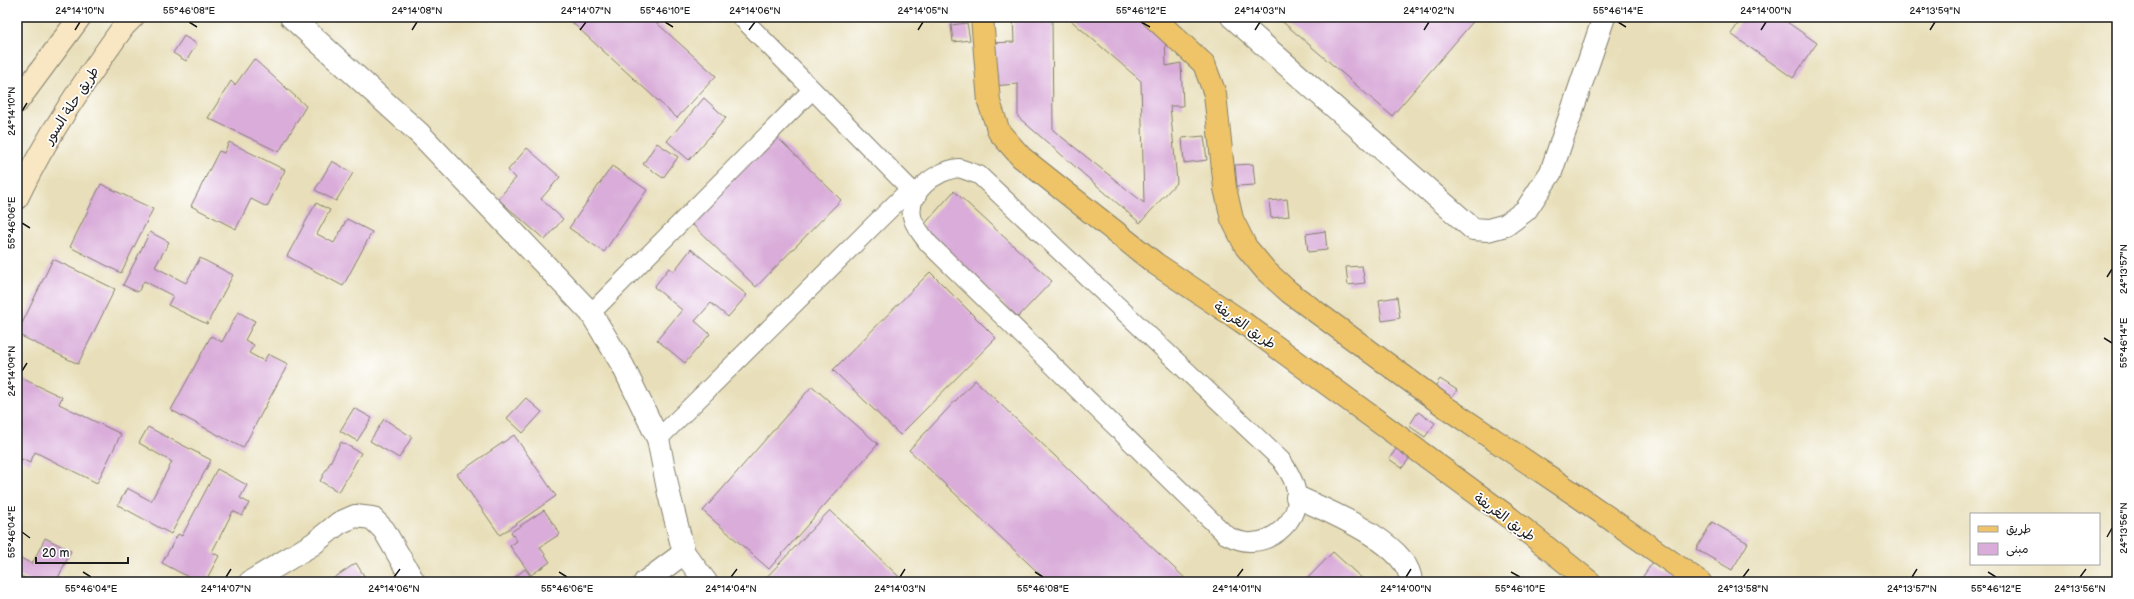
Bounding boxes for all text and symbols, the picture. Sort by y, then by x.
text: 24°14'10"N [55,5,105,17]
text: 55°46'08"E [163,5,216,17]
text: 24°14'08"N [391,5,443,17]
text: 24°14'07"N [561,5,611,17]
text: 55°46'10"E [640,5,691,17]
text: 24°14'06"N [729,5,781,17]
text: 24°14'05"N [897,5,949,17]
text: 55°46'12"E [1116,5,1167,17]
text: 24°14'03"N [1234,5,1286,17]
text: 24°14'02"N [1403,5,1455,17]
text: 55°46'14"E [1593,5,1644,17]
text: 24°14'00"N [1740,5,1792,17]
text: 24°13'59"N [1909,5,1961,17]
street label: طريق حلة السور [40,63,103,148]
text: 24°14'10"N [6,86,18,136]
text: 55°46'06"E [6,196,18,249]
text: 24°13'57"N [2118,244,2130,294]
street label: طريق الغريفة [1211,298,1279,353]
text: 55°46'14"E [2118,317,2130,368]
text: 24°14'09"N [6,345,18,397]
street label: طريق الغريفة [1471,489,1539,545]
text: 24°13'56"N [2118,502,2130,554]
text: 55°46'04"E [6,505,18,558]
legend [1970,513,2100,565]
text: طريق [2006,522,2031,537]
scale bar [36,539,128,565]
text: مبنى [2006,542,2029,557]
text: 20 m [42,546,69,561]
text: 55°46'04"E [65,583,118,595]
text: 24°14'07"N [201,583,251,595]
text: 24°14'06"N [368,583,420,595]
text: 55°46'06"E [541,583,594,595]
text: 24°14'04"N [705,583,757,595]
text: 24°14'03"N [874,583,926,595]
text: 55°46'08"E [1017,583,1070,595]
text: 24°14'01"N [1212,583,1262,595]
text: 24°14'00"N [1380,583,1432,595]
text: 55°46'10"E [1495,583,1546,595]
text: 24°13'58"N [1717,583,1769,595]
text: 24°13'57"N [1887,583,1937,595]
text: 55°46'12"E [1971,583,2022,595]
text: 24°13'56"N [2054,583,2106,595]

